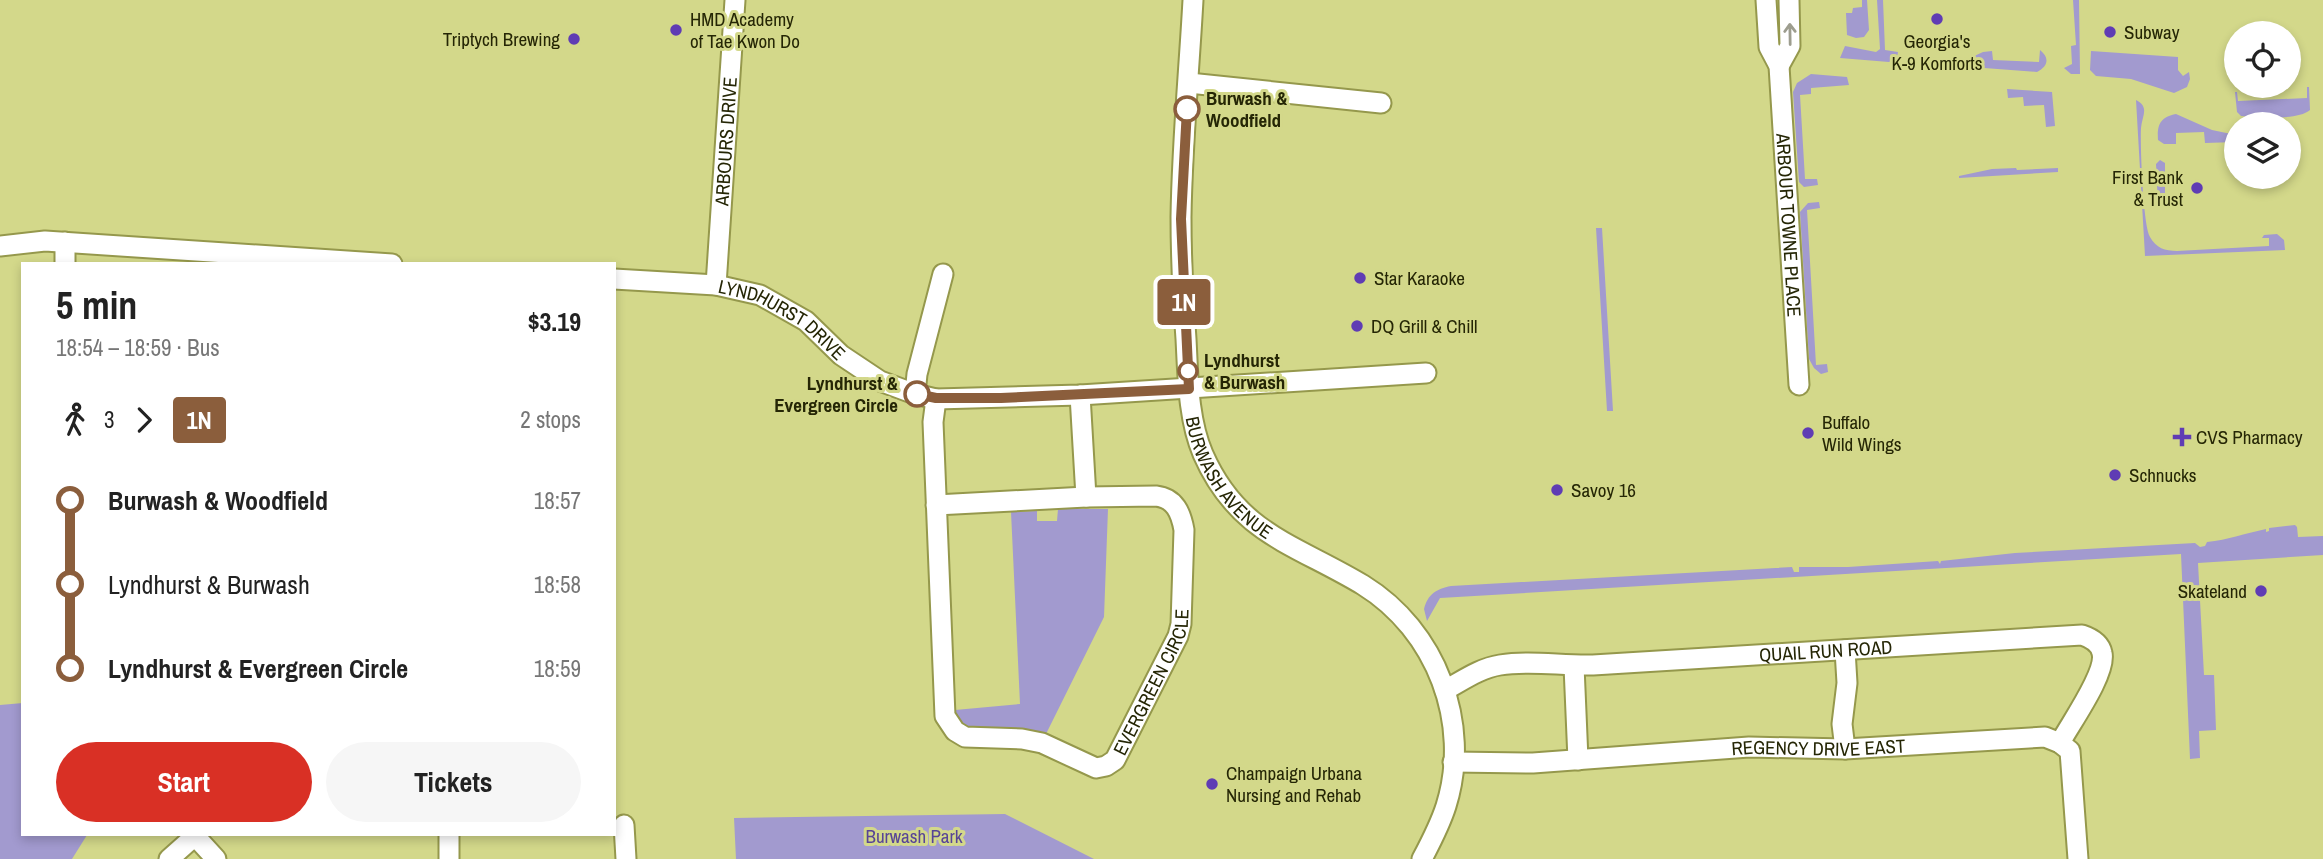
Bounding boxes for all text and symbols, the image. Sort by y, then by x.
place label: HMD Academy of Tae Kwon Do [690,6,800,54]
marker: Georgia's K-9 Komforts [1929,11,1945,27]
place label: Subway [2124,19,2180,45]
map controls [2224,21,2301,189]
button: locate [2224,21,2301,98]
marker: HMD Academy of Tae Kwon Do [668,22,684,38]
one-way arrow [1783,23,1796,46]
marker: Subway [2102,24,2118,40]
place label: Triptych Brewing [443,26,560,52]
place label: Georgia's K-9 Komforts [1892,28,1983,76]
marker: Triptych Brewing [566,31,582,47]
street label: ARBOURS DRIVE [708,76,743,208]
place label: Burwash & Woodfield [1206,85,1287,133]
marker: Burwash & Woodfield [1174,96,1200,122]
button: layers [2224,112,2301,189]
street label: ARBOUR TOWNE PLACE [1770,131,1808,318]
place label: First Bank & Trust [2112,164,2184,212]
marker: First Bank & Trust [2189,180,2205,196]
place label: Star Karaoke [1374,265,1465,291]
marker: Star Karaoke [1352,270,1368,286]
street label: LYNDHURST DRIVE [716,273,851,366]
line badge: 1N [1152,279,1216,325]
text: 5 min [56,280,137,331]
text: 1N [1171,286,1197,318]
text: $3.19 [528,304,581,339]
place label: DQ Grill & Chill [1371,313,1477,339]
marker: DQ Grill & Chill [1349,318,1365,334]
text: 18:54 – 18:59 · Bus [56,332,220,363]
place label: Lyndhurst & Burwash [1204,347,1285,395]
marker: Lyndhurst & Burwash [1178,361,1198,381]
place label: Lyndhurst & Evergreen Circle [774,370,898,418]
marker: Lyndhurst & Evergreen Circle [904,381,930,407]
icon: walk [56,401,94,439]
icon: forward [125,401,163,439]
text: 3 [104,404,115,435]
text: 1N [187,404,212,436]
text: 2 stops [520,404,581,435]
place label: Buffalo Wild Wings [1822,409,1902,457]
street label: BURWASH AVENUE [1180,414,1278,545]
place label: CVS Pharmacy [2196,424,2303,450]
marker: Buffalo Wild Wings [1800,425,1816,441]
marker: CVS Pharmacy [2174,429,2190,445]
place label: Schnucks [2129,462,2197,488]
marker: Schnucks [2107,467,2123,483]
place label: Savoy 16 [1571,477,1636,503]
marker: Savoy 16 [1549,482,1565,498]
text: Burwash & Woodfield [108,483,328,518]
text: 18:57 [534,485,581,516]
text: Lyndhurst & Burwash [108,567,310,602]
text: 18:58 [534,569,581,600]
place label: Skateland [2178,578,2247,604]
marker: Skateland [2253,583,2269,599]
street label: EVERGREEN CIRCLE [1107,608,1194,759]
street label: QUAIL RUN ROAD [1758,634,1893,668]
text: Lyndhurst & Evergreen Circle [108,651,408,686]
text: 18:59 [534,653,581,684]
street label: REGENCY DRIVE EAST [1731,732,1906,762]
button: Start [56,742,312,822]
button: Tickets [326,742,581,822]
place label: Champaign Urbana Nursing and Rehab [1226,760,1362,808]
marker: Champaign Urbana Nursing and Rehab [1204,776,1220,792]
park label: Burwash Park [866,823,963,849]

